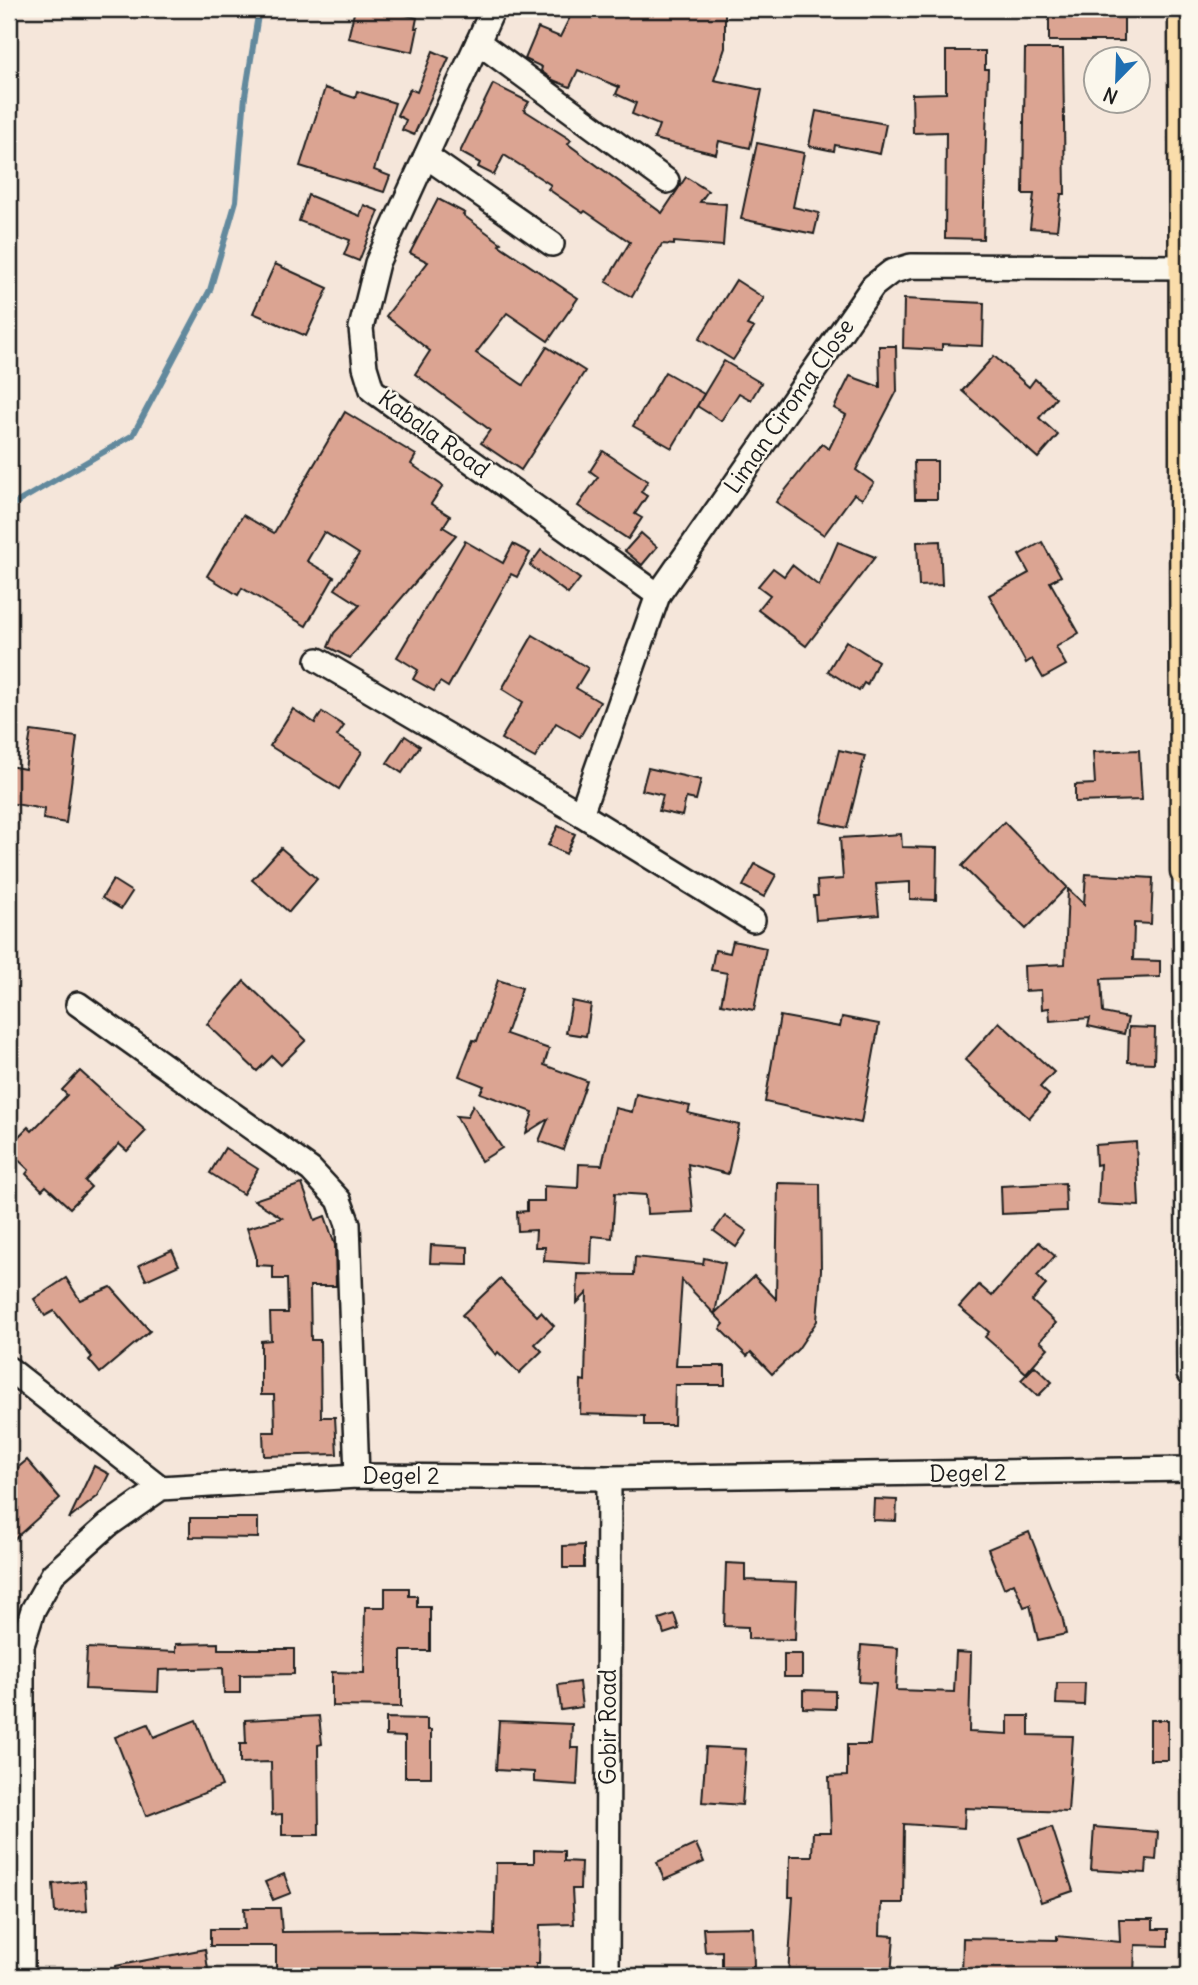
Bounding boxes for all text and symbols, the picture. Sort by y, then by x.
north arrow [1082,46,1152,116]
text: N [1100,82,1121,109]
street label: Liman Ciroma Close [717,313,860,499]
street label: Kabala Road [373,383,496,484]
street label: Degel 2 [929,1457,1007,1488]
street label: Degel 2 [362,1461,440,1490]
street label: Gobir Road [593,1669,622,1785]

